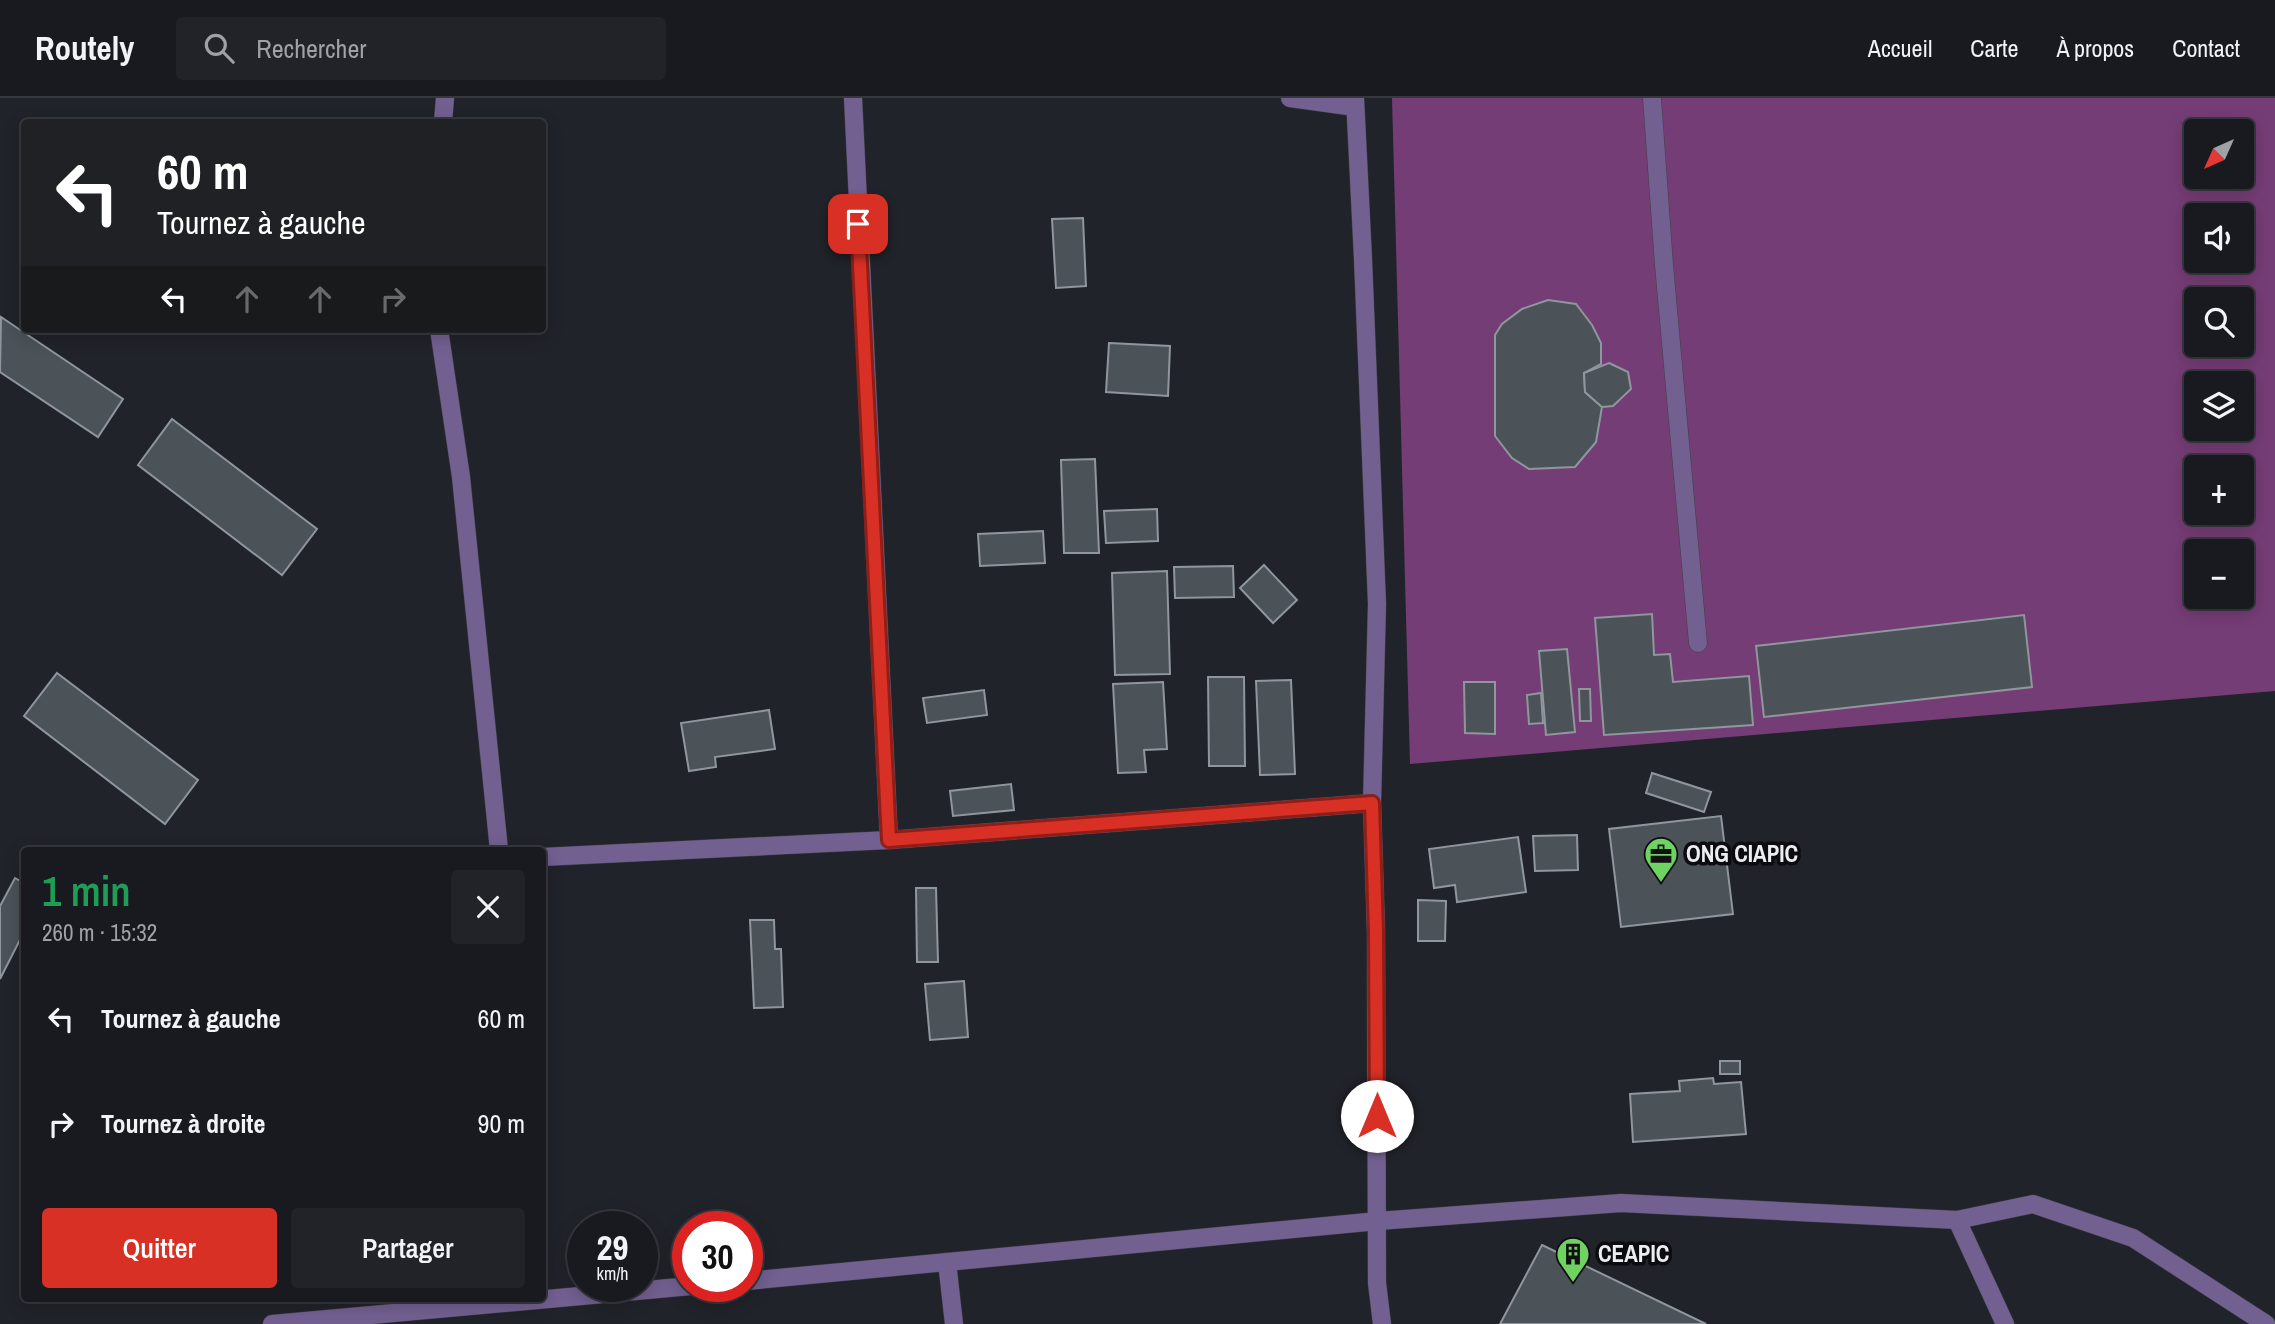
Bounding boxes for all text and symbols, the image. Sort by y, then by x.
search box [176,17,666,80]
text: Routely [35,26,134,70]
icon: search [200,29,238,67]
text: Rechercher [256,31,366,66]
text: Accueil [1868,32,1932,64]
text: Carte [1970,32,2018,64]
text: À propos [2056,32,2134,64]
text: Contact [2172,32,2240,64]
north arrow [2184,119,2254,189]
map controls [2184,119,2254,609]
text: 60 m [157,138,249,204]
icon: left [42,147,133,238]
pin [828,194,888,254]
text: Tournez à gauche [157,201,366,244]
button: sound [2184,203,2254,273]
icon: arrive [839,205,877,243]
icon: left [155,280,193,318]
icon: ahead [228,280,266,318]
icon: ahead [301,280,339,318]
icon: right [374,280,412,318]
button: search [2184,287,2254,357]
button: layers [2184,371,2254,441]
button: + [2184,455,2254,525]
button: − [2184,539,2254,609]
office icon: ONG CIAPIC [1642,835,1680,884]
place label: ONG CIAPIC [1686,838,1798,869]
text: 1 min [42,863,131,919]
button: close [451,870,525,944]
text: 260 m · 15:32 [42,917,157,948]
icon: left [42,1000,80,1038]
text: Tournez à gauche [101,1001,281,1036]
text: 60 m [478,1001,525,1036]
position arrow [1340,1079,1414,1153]
icon: right [42,1105,80,1143]
text: Tournez à droite [101,1106,265,1141]
text: 90 m [478,1106,525,1141]
button: Quitter [42,1208,277,1288]
button: Partager [291,1208,525,1288]
speed limit sign: 30 [672,1211,763,1302]
text: 29 [597,1224,628,1271]
building icon: CEAPIC [1554,1235,1592,1284]
place label: CEAPIC [1598,1238,1669,1269]
text: km/h [597,1261,629,1286]

